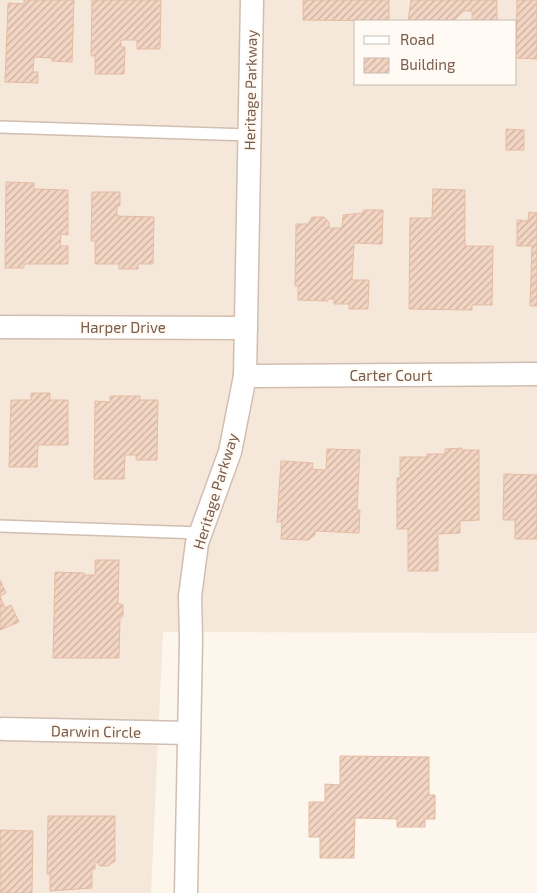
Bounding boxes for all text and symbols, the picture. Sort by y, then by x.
legend [354,20,517,85]
street label: Heritage Parkway [240,29,260,150]
text: Road [400,30,435,48]
text: Building [400,55,456,73]
street label: Harper Drive [80,318,166,336]
street label: Carter Court [350,366,433,384]
street label: Heritage Parkway [189,431,241,551]
street label: Darwin Circle [51,721,141,741]

